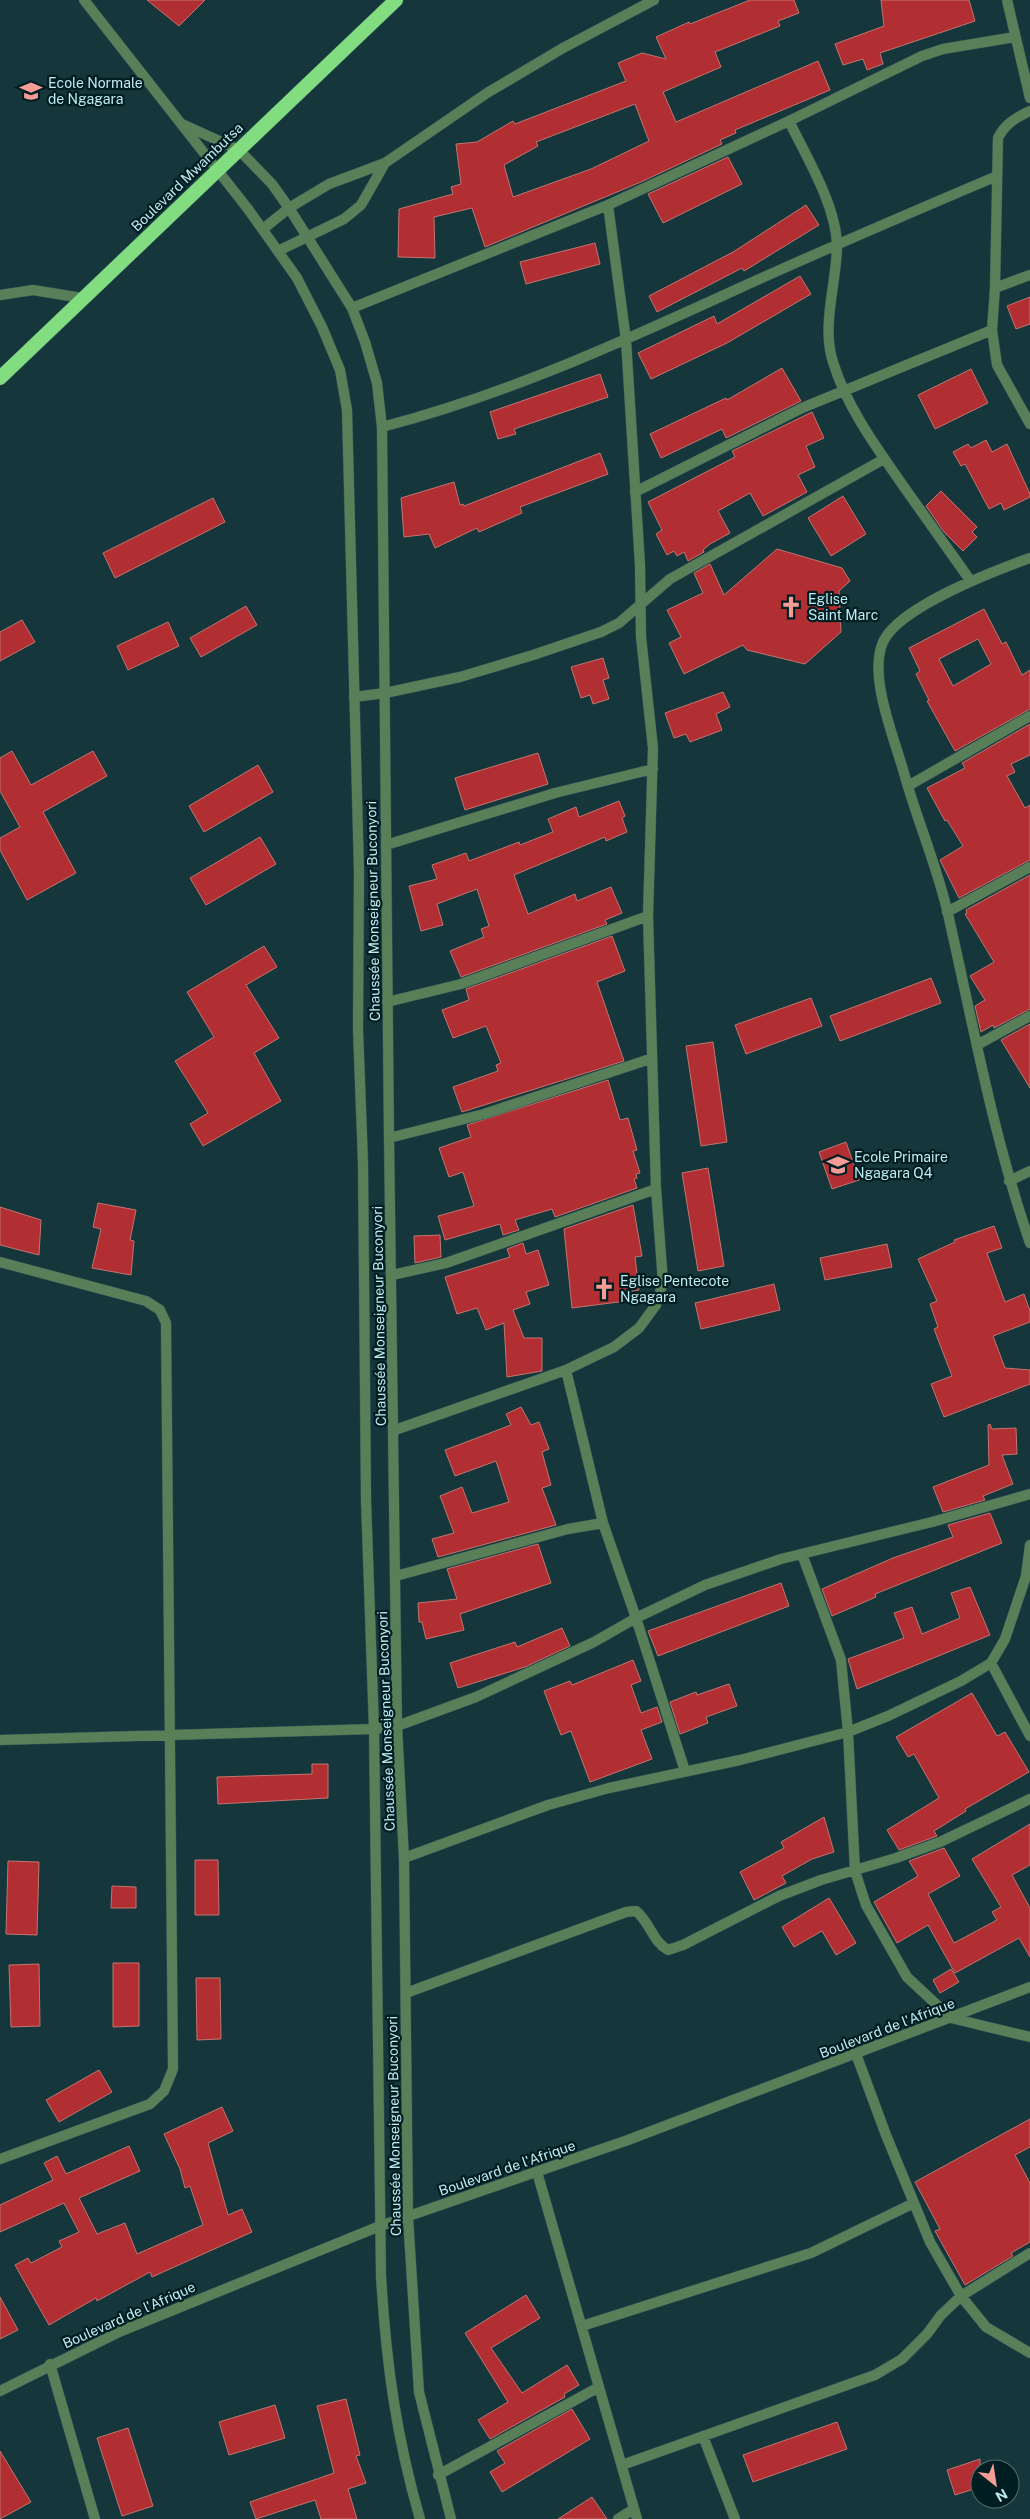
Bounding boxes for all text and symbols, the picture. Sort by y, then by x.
place label: Ecole Normale de Ngagara [48,75,143,107]
school or university icon: Ecole Normale de Ngagara [18,78,44,104]
street label: Boulevard Mwambutsa [128,120,246,234]
place label: Eglise Saint Marc [808,591,878,623]
church icon: Eglise Saint Marc [778,594,804,620]
street label: Chaussée Monseigneur Buconyori [363,801,383,1021]
place label: Ecole Primaire Ngagara Q4 [854,1149,948,1181]
school or university icon: Ecole Primaire Ngagara Q4 [825,1152,851,1178]
street label: Chaussée Monseigneur Buconyori [369,1206,389,1426]
place label: Eglise Pentecote Ngagara [620,1273,729,1305]
church icon: Eglise Pentecote Ngagara [591,1276,617,1302]
street label: Chaussée Monseigneur Buconyori [374,1611,398,1831]
street label: Boulevard de l'Afrique [817,1995,957,2061]
street label: Chaussée Monseigneur Buconyori [384,2016,404,2236]
street label: Boulevard de l'Afrique [437,2137,578,2199]
street label: Boulevard de l'Afrique [60,2278,198,2352]
north arrow [970,2459,1020,2509]
text: N [993,2486,1010,2505]

